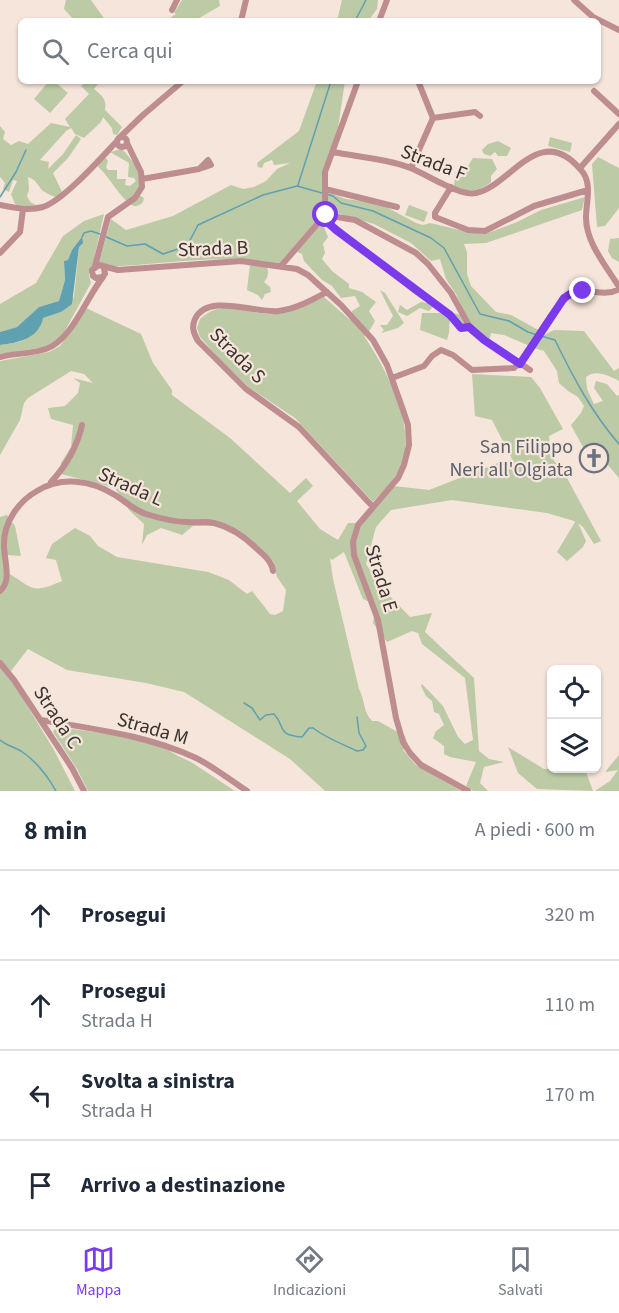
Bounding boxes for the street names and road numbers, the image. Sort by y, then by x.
street label: Strada F [397,138,471,188]
street label: Strada B [177,234,249,264]
street label: Strada S [203,321,272,390]
street label: Strada L [94,460,168,514]
street label: Strada E [358,541,405,615]
street label: Strada C [26,681,88,755]
street label: Strada M [114,705,192,753]

